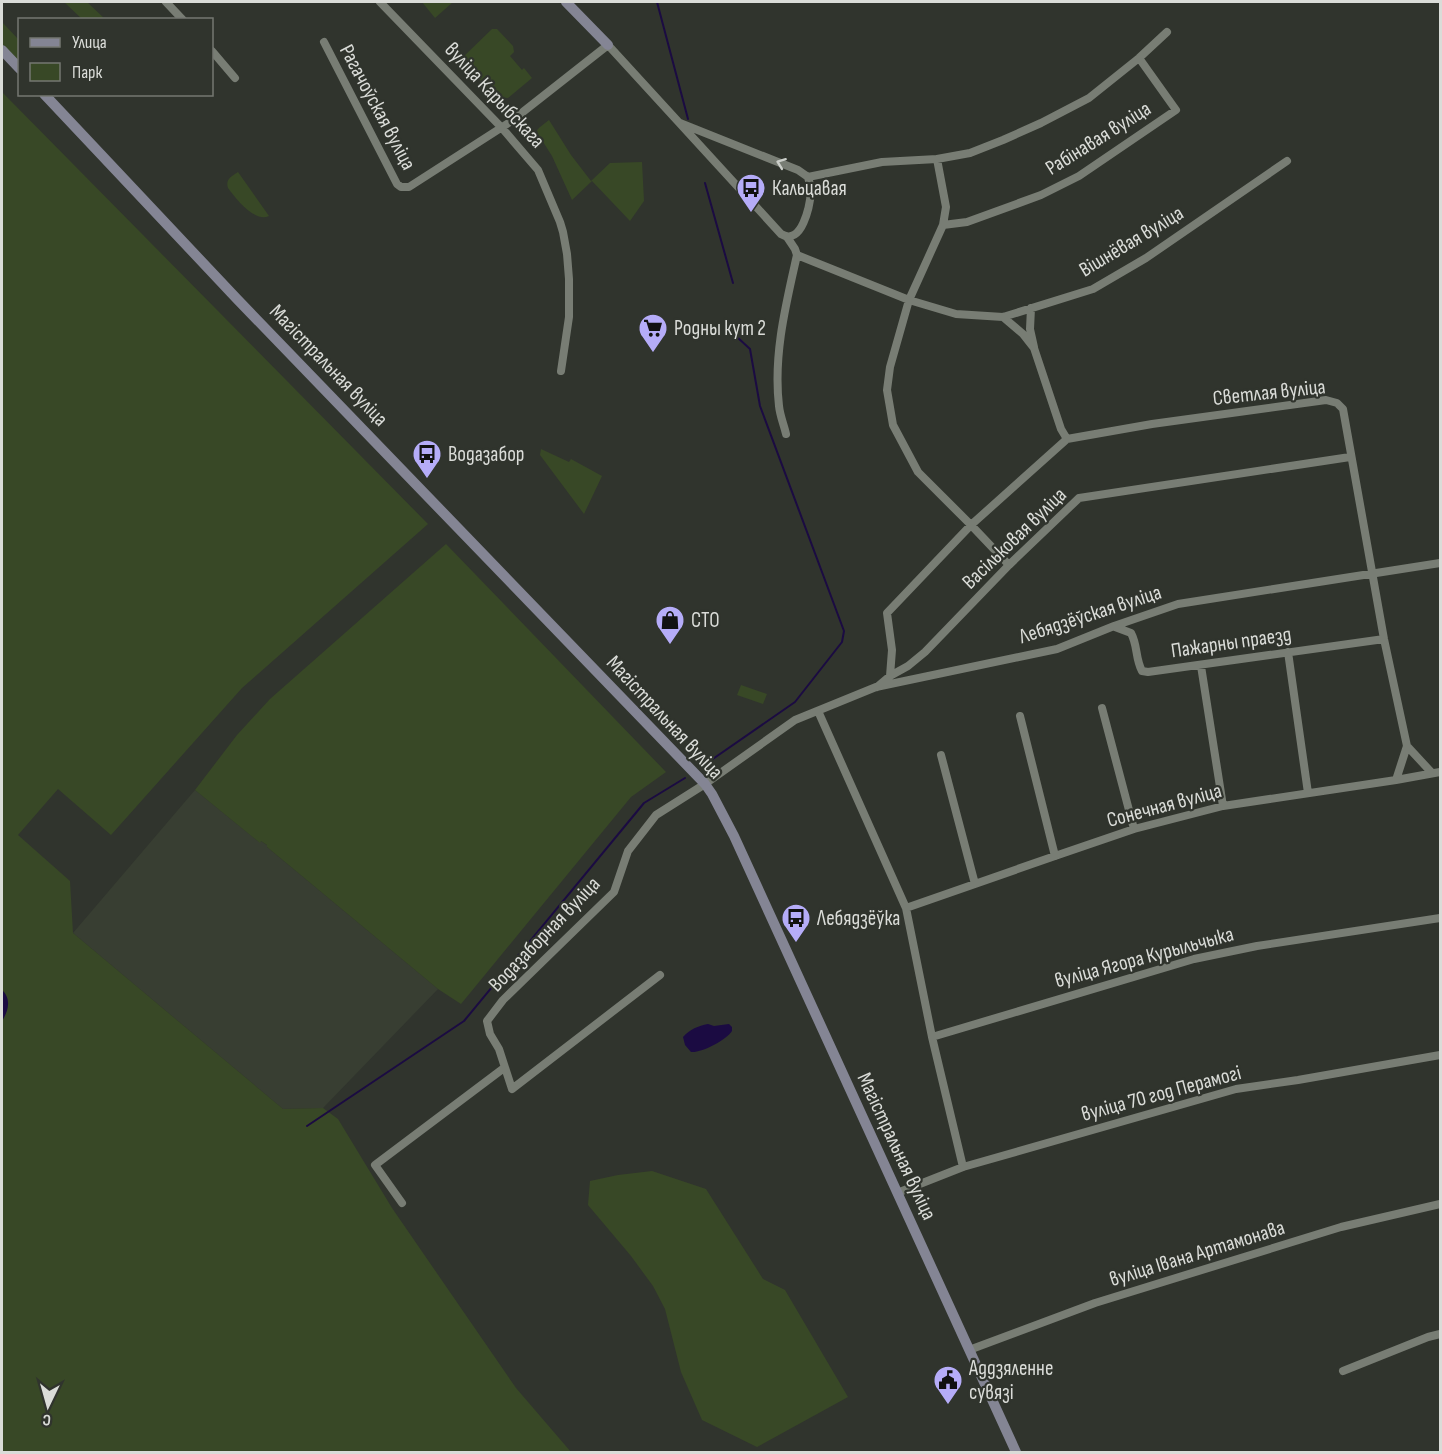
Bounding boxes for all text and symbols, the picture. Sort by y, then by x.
legend [18,18,213,96]
text: Улица [72,32,107,53]
street label: вуліца Карыбскага [439,37,550,153]
street label: Рагачоўская вуліца [334,40,421,174]
text: Парк [72,62,103,83]
street label: Рабінавая вуліца [1041,96,1156,181]
one-way arrow [776,158,787,170]
bus stop icon: Кальцавая [735,172,767,214]
place label: Кальцавая [772,176,847,201]
street label: Вішнёвая вуліца [1075,201,1188,282]
street label: Магістральная вуліца [264,299,393,431]
supermarket icon: Родны кут 2 [637,312,669,354]
place label: Родны кут 2 [674,316,766,341]
street label: Светлая вуліца [1211,374,1327,411]
bus stop icon: Водазабор [411,438,443,480]
place label: Водазабор [448,442,525,467]
street label: Васільковая вуліца [957,482,1072,594]
street label: Лебядзёўская вуліца [1015,580,1164,650]
shop icon: СТО [654,604,686,646]
place label: СТО [691,608,720,633]
street label: Пажарны праезд [1169,622,1293,663]
street label: Магістральная вуліца [601,650,728,784]
street label: Сонечная вуліца [1104,778,1224,833]
street label: Водазаборная вуліца [483,872,605,997]
bus stop icon: Лебядзёўка [780,902,812,944]
place label: Лебядзёўка [816,906,900,931]
street label: вуліца Ягора Курыльчыка [1052,922,1236,993]
street label: вуліца 70 год Перамогі [1079,1060,1244,1127]
street label: Магістральная вуліца [851,1069,942,1224]
street label: вуліца Івана Артамонава [1107,1215,1288,1292]
place label: Аддзяленне сувязі [968,1356,1053,1405]
public building icon: Аддзяленне сувязі [932,1364,964,1406]
north arrow [18,1376,78,1436]
text: С [42,1410,52,1429]

